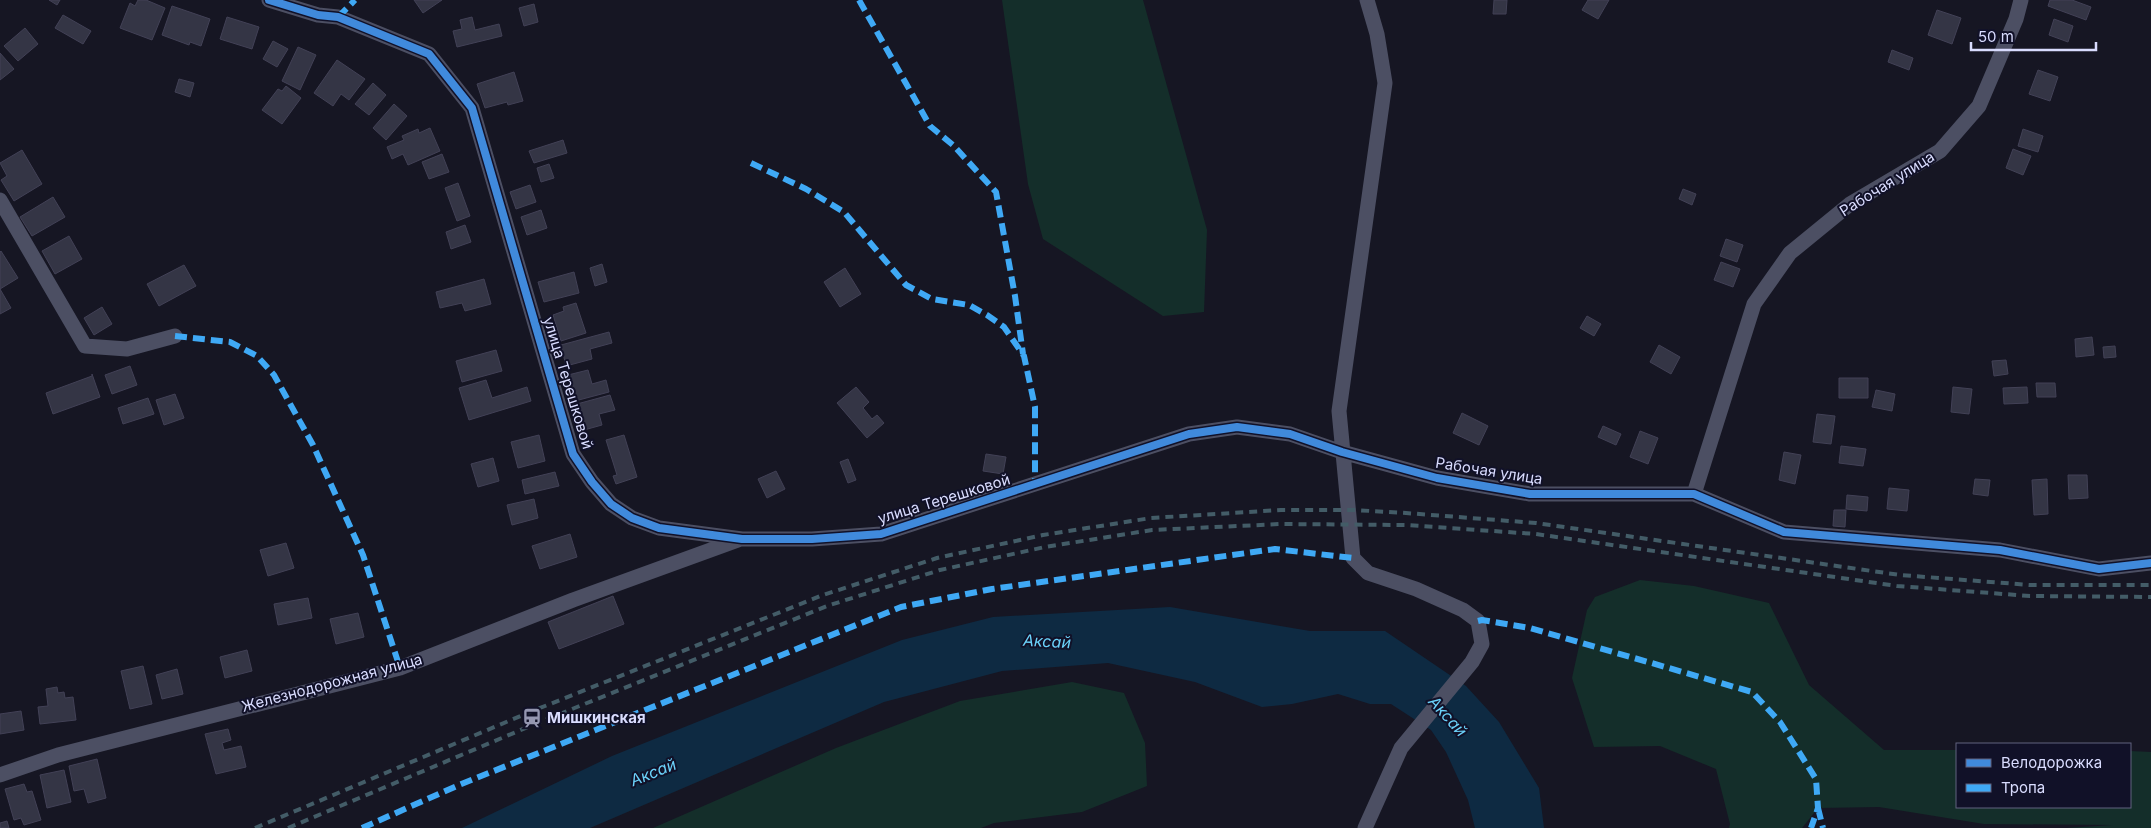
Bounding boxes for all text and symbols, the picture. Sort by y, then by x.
scale bar [1971,20,2096,52]
text: 50 m [1978,27,2014,46]
street label: Рабочая улица [1836,147,1938,220]
street label: улица Терешковой [539,314,598,451]
street label: Рабочая улица [1434,453,1544,488]
street label: улица Терешковой [875,469,1012,528]
water label: Аксай [1022,630,1071,652]
street label: Железнодорожная улица [239,649,424,716]
water label: Аксай [1424,691,1471,741]
station icon: Мишкинская [521,707,543,729]
place label: Мишкинская [547,708,646,727]
legend [1956,743,2131,808]
text: Велодорожка [2001,753,2102,772]
water label: Аксай [626,754,679,791]
text: Тропа [2001,778,2045,797]

